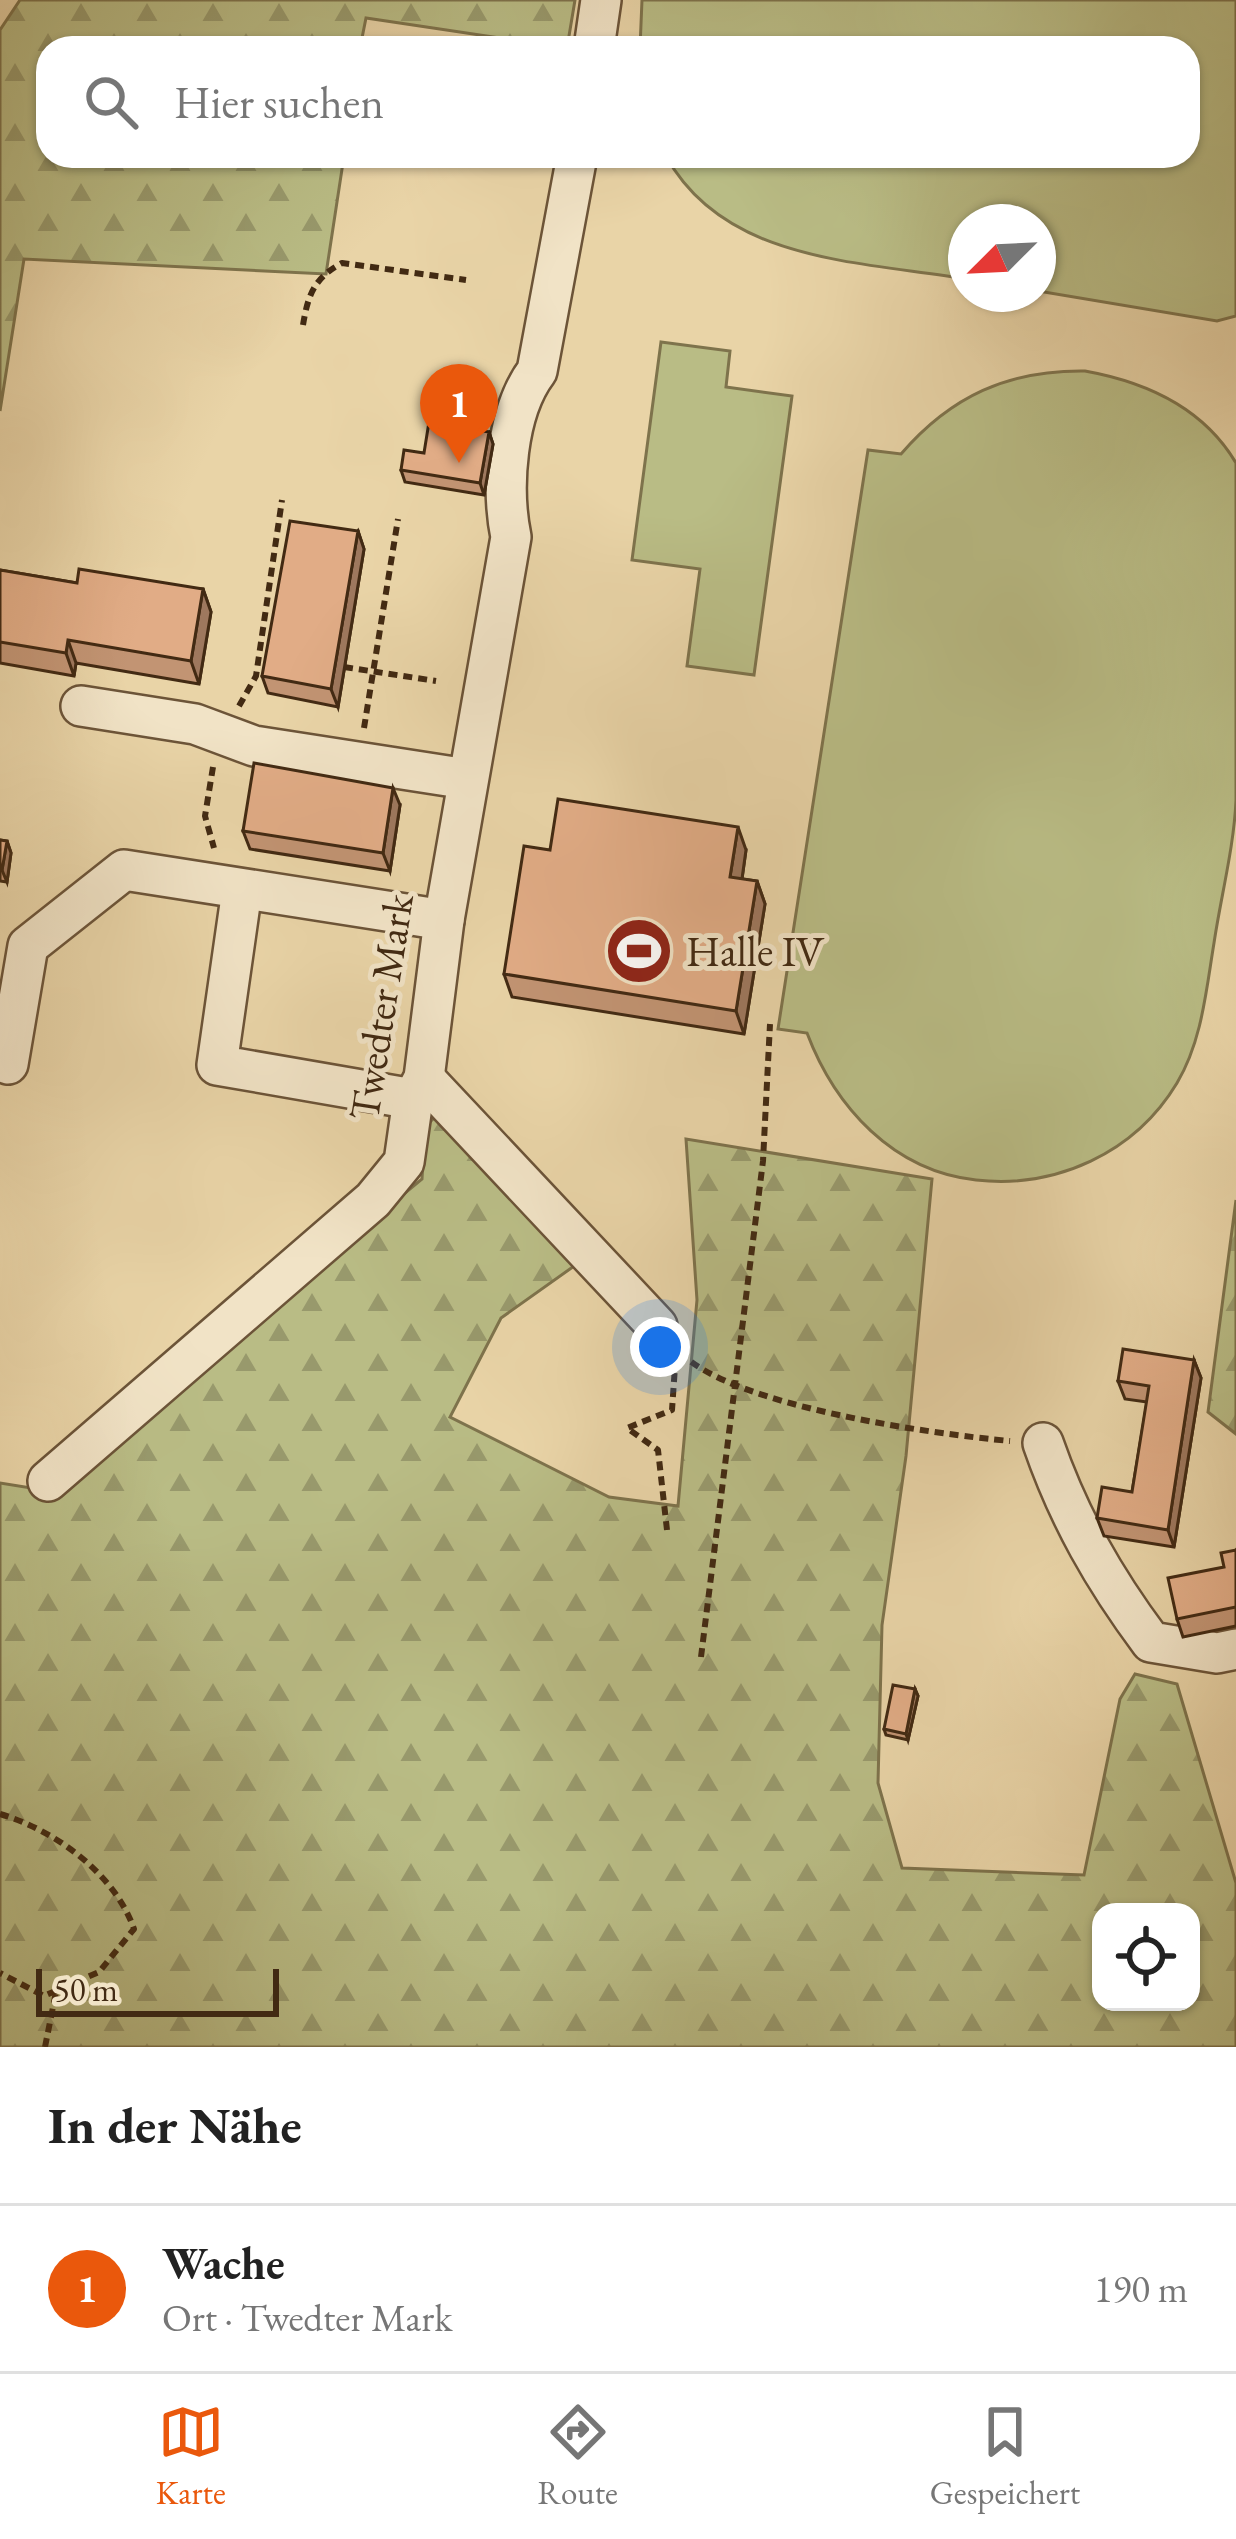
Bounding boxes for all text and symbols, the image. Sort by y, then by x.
search box [36,36,1200,168]
icon: search [78,69,144,135]
text: Hier suchen [174,73,384,131]
north arrow [948,204,1056,312]
pin: 1 [420,364,498,463]
street label: Twedter Mark [336,889,426,1124]
sports icon: Halle IV [604,916,674,986]
place label: Halle IV [686,924,825,979]
your location [630,1317,690,1377]
map controls [1092,1903,1200,2011]
button: locate [1092,1903,1200,2011]
scale bar [36,1963,279,2016]
text: 50 m [54,1968,118,2011]
text: In der Nähe [48,2092,302,2158]
text: Wache [162,2234,285,2292]
text: 1 [77,2263,97,2314]
text: 190 m [1094,2263,1188,2314]
text: Ort · Twedter Mark [162,2292,452,2343]
tab: Karte [156,2399,226,2514]
tab: Route [538,2399,618,2514]
tab: Gespeichert [930,2399,1080,2514]

